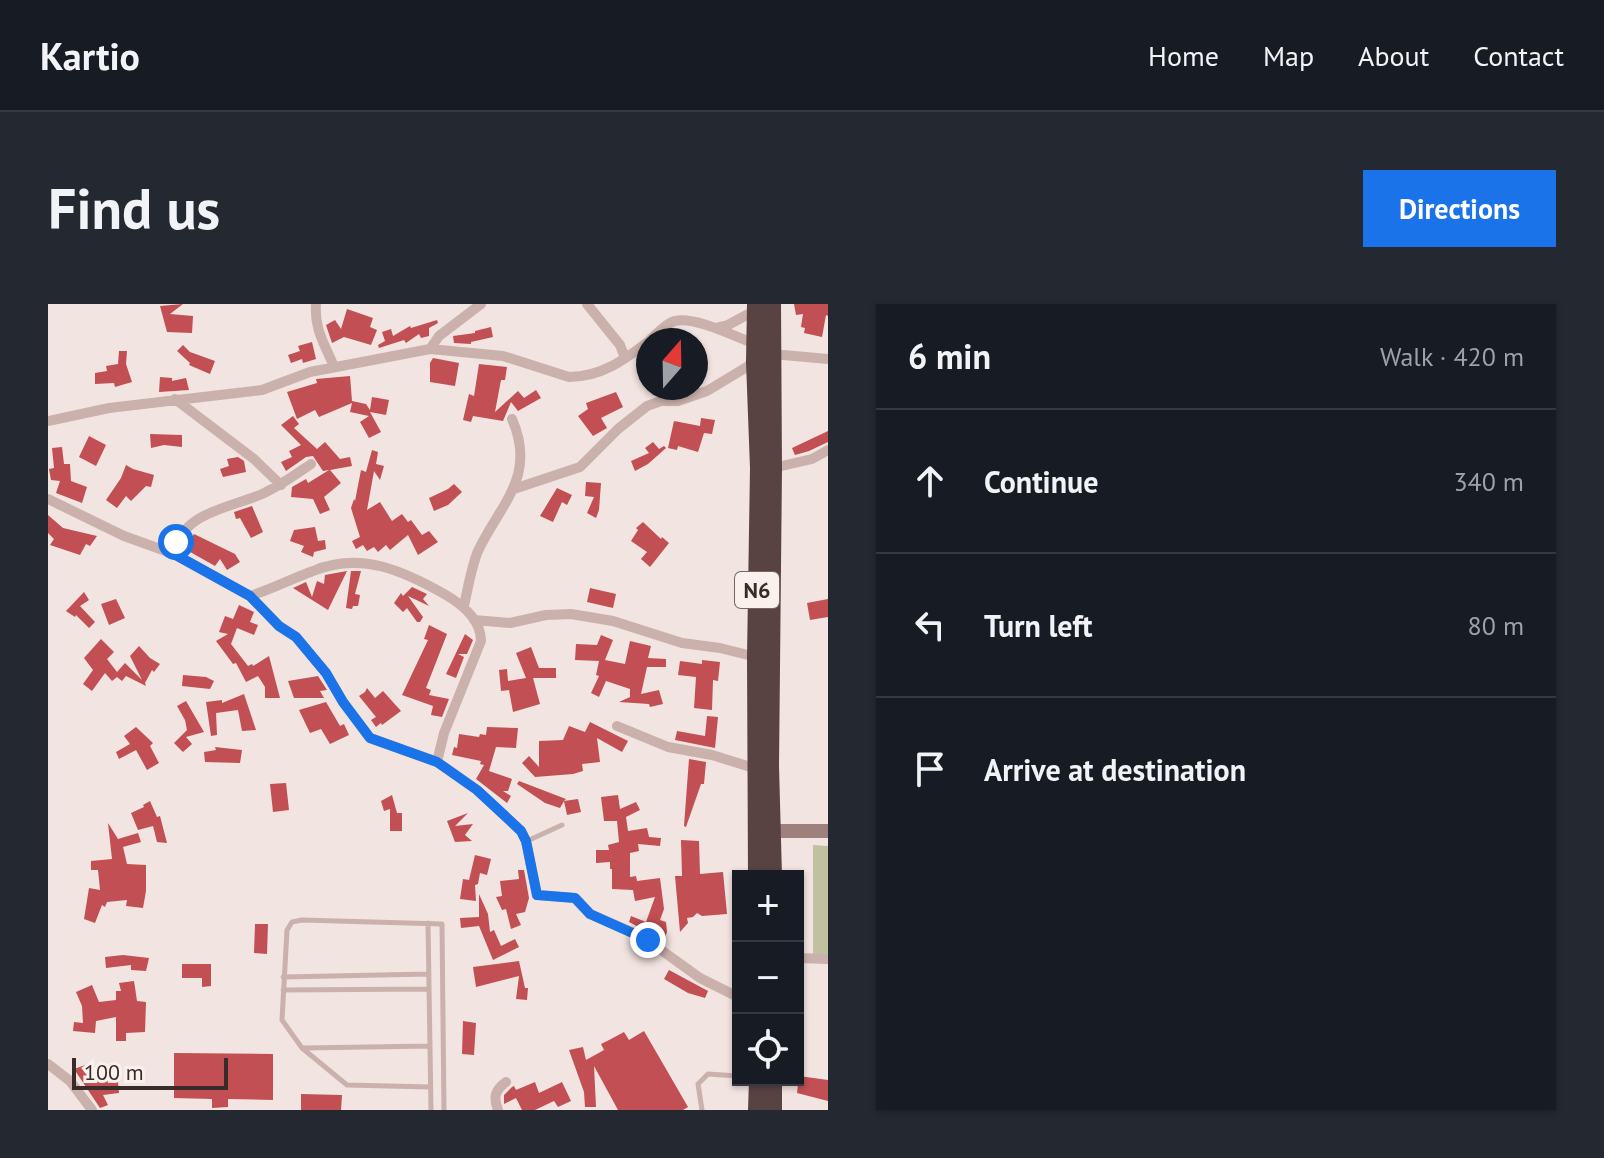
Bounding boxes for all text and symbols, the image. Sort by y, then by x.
text: Kartio [40,31,140,80]
text: Home [1148,37,1219,74]
text: Map [1263,37,1314,74]
text: About [1358,37,1429,74]
text: Contact [1473,37,1564,74]
button: Directions [1363,170,1556,247]
text: Find us [48,172,220,244]
north arrow [636,328,708,400]
text: 6 min [908,334,991,378]
text: Walk · 420 m [1380,340,1524,373]
icon: ahead [908,459,952,503]
text: Continue [984,462,1098,501]
text: 340 m [1453,465,1524,498]
route start [158,524,194,560]
road number: N6 [735,572,779,608]
icon: left [908,603,952,647]
text: Turn left [984,606,1092,645]
text: 80 m [1468,609,1524,642]
icon: arrive [908,747,952,791]
text: Arrive at destination [984,750,1246,789]
map controls [732,870,804,1086]
button: + [732,870,804,942]
route end [630,922,666,958]
button: − [732,942,804,1014]
button: locate [732,1014,804,1086]
scale bar [72,1054,228,1090]
text: 100 m [84,1058,144,1086]

